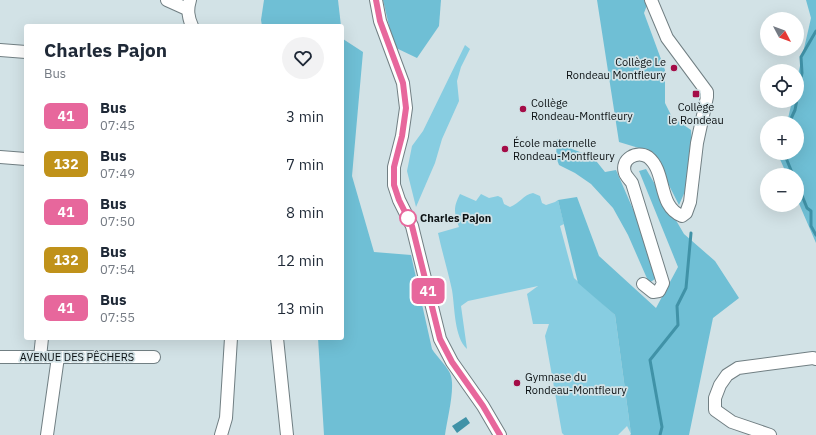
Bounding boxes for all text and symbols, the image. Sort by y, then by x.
north arrow [760,12,804,56]
map controls [760,12,804,212]
button: heart [282,37,324,79]
text: Charles Pajon [44,38,167,62]
place label: Collège Le Rondeau Montfleury [566,55,667,82]
marker: Collège Le Rondeau Montfleury [669,63,679,73]
button: locate [760,64,804,108]
text: Bus [44,65,66,82]
marker: Collège le Rondeau [691,89,701,99]
place label: Collège Rondeau-Montfleury [531,96,633,123]
text: Bus [100,98,127,117]
place label: Collège le Rondeau [668,100,724,127]
marker: Collège Rondeau-Montfleury [518,104,528,114]
text: 41 [58,107,74,125]
text: 3 min [286,107,324,126]
button: + [760,116,804,160]
text: 07:45 [100,117,135,134]
place label: École maternelle Rondeau-Montfleury [513,136,615,163]
marker: École maternelle Rondeau-Montfleury [500,144,510,154]
text: Bus [100,146,127,165]
text: 132 [53,155,79,173]
text: 7 min [286,155,324,174]
text: 07:49 [100,165,135,182]
button: − [760,168,804,212]
text: Bus [100,194,127,213]
text: 41 [58,203,74,221]
text: 8 min [286,203,324,222]
marker: Charles Pajon [399,209,417,227]
place label: Charles Pajon [420,211,491,225]
text: 07:50 [100,213,135,230]
text: Bus [100,242,127,261]
text: 132 [53,251,79,269]
text: 12 min [277,251,324,270]
text: 07:54 [100,261,135,278]
line badge: 41 [410,278,446,304]
text: 41 [420,282,436,300]
text: Bus [100,290,127,309]
text: 41 [58,299,74,317]
text: 13 min [277,299,324,318]
text: 07:55 [100,309,135,326]
street label: AVENUE DES PÊCHERS [20,350,134,364]
place label: Gymnase du Rondeau-Montfleury [525,370,627,397]
marker: Gymnase du Rondeau-Montfleury [512,378,522,388]

